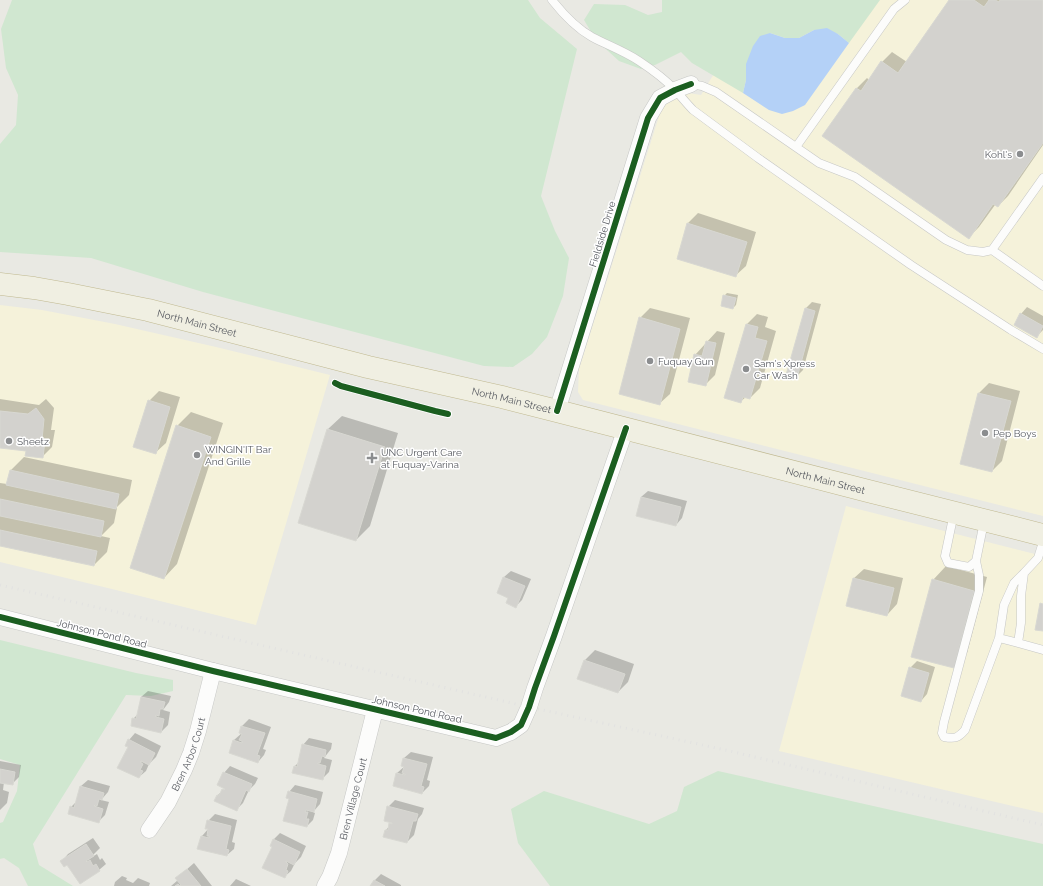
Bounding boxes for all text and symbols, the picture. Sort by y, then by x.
place label: Kohl's [985,149,1012,160]
marker: Kohl's [1015,149,1025,159]
street label: Fieldside Drive [587,200,618,268]
street label: North Main Street [156,308,238,339]
marker: Fuquay Gun [645,356,655,366]
place label: Fuquay Gun [658,356,714,367]
place label: Sam's Xpress Car Wash [754,358,815,381]
marker: Sam's Xpress Car Wash [741,364,751,374]
street label: North Main Street [471,385,553,416]
marker: Pep Boys [980,428,990,438]
place label: Pep Boys [993,428,1036,439]
marker: Sheetz [4,436,14,446]
place label: Sheetz [17,436,49,447]
place label: WINGIN'IT Bar And Grille [205,444,272,467]
place label: UNC Urgent Care at Fuquay-Varina [381,447,462,470]
marker: WINGIN'IT Bar And Grille [192,450,202,460]
marker: UNC Urgent Care at Fuquay-Varina [366,452,378,464]
street label: North Main Street [785,465,867,496]
street label: Johnson Pond Road [56,617,148,650]
street label: Johnson Pond Road [371,694,463,725]
street label: Bren Arbor Court [169,716,207,793]
street label: Bren Village Court [338,756,369,841]

